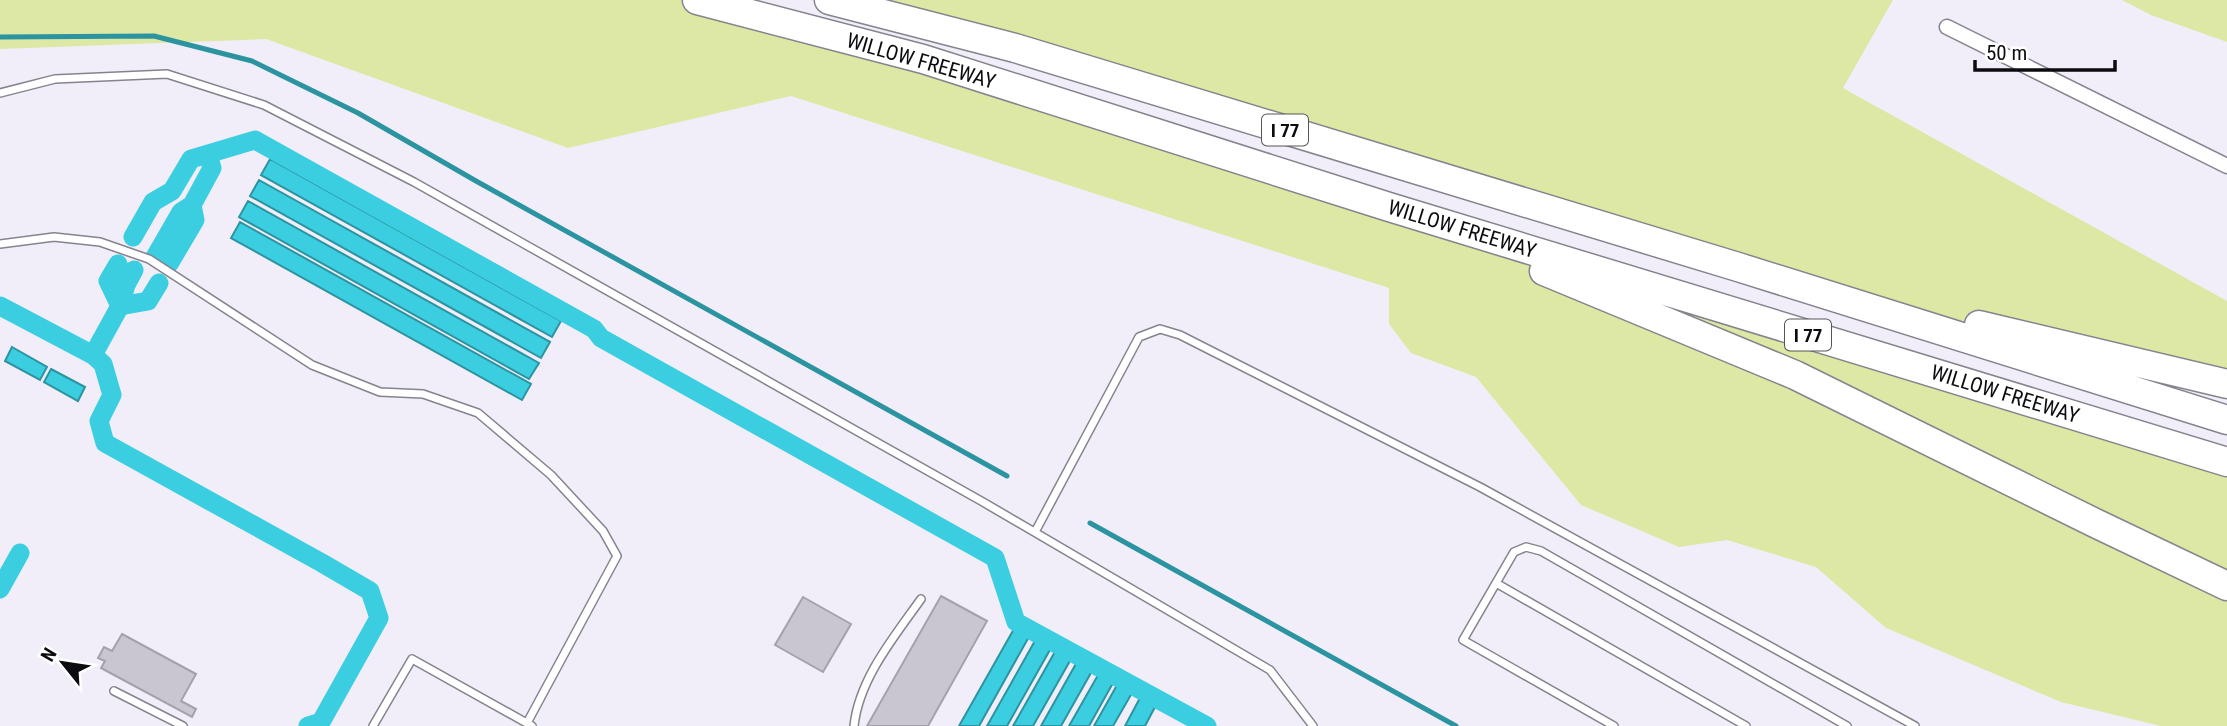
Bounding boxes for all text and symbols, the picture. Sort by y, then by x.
street label: WILLOW FREEWAY [844,28,998,94]
scale bar [1975,28,2115,72]
text: 50 m [1986,41,2027,65]
road number: I 77 [1262,114,1308,146]
street label: WILLOW FREEWAY [1385,195,1539,263]
road number: I 77 [1785,320,1831,350]
street label: WILLOW FREEWAY [1928,360,2082,428]
north arrow [28,628,98,698]
text: N [36,644,62,666]

